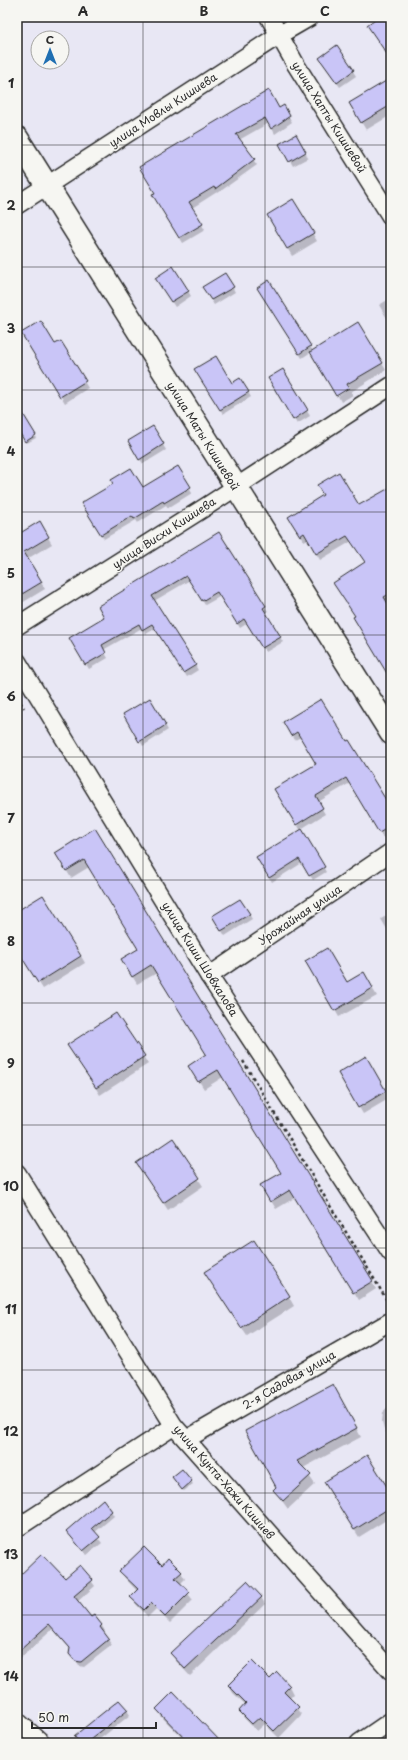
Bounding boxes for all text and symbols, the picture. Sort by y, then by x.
text: A [78,1,88,20]
text: B [200,1,209,20]
text: C [320,1,330,20]
north arrow [30,30,70,70]
text: С [46,31,54,48]
street label: улица Хапты Кишиевой [288,58,371,176]
street label: улица Мовлы Кишиева [105,68,220,151]
text: 1 [8,73,14,92]
text: 2 [6,195,16,214]
text: 3 [7,318,16,337]
street label: улица Маты Кишиевой [163,378,244,493]
text: 4 [7,441,16,460]
street label: улица Висхи Кишиева [109,493,219,573]
text: 5 [7,563,15,582]
text: 6 [6,686,16,705]
text: 7 [7,808,15,827]
street label: Урожайная улица [255,880,345,949]
street label: улица Киши Шовхалова [158,898,243,1019]
text: 8 [7,931,15,950]
text: 9 [7,1053,15,1072]
text: 10 [3,1176,19,1195]
text: 11 [5,1299,17,1318]
street label: 2-я Садовая улица [239,1346,339,1413]
text: 12 [3,1421,19,1440]
street label: улица Кунта-Хажи Кишиев [170,1421,279,1543]
text: 13 [4,1544,19,1563]
text: 14 [3,1666,19,1685]
scale bar [32,1704,156,1730]
text: 50 m [38,1708,69,1726]

